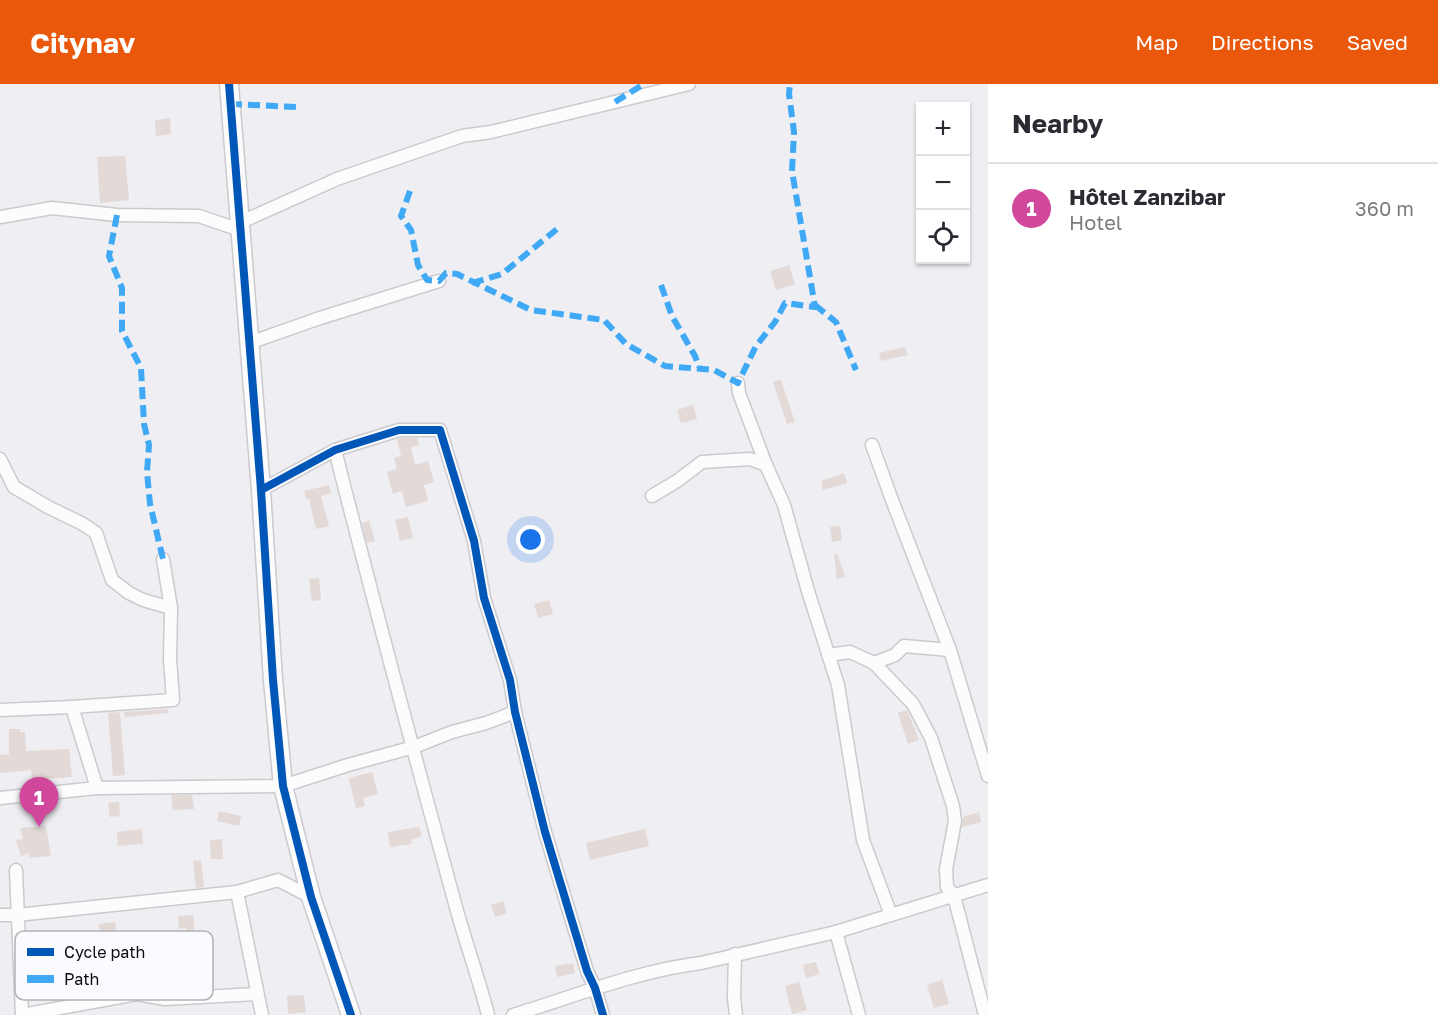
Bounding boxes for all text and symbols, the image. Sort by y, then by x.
text: Citynav [30,26,135,59]
text: Map [1135,29,1178,55]
text: Directions [1211,29,1314,55]
text: Saved [1347,29,1408,55]
map controls [916,102,970,264]
button: + [916,102,970,156]
text: Nearby [1012,108,1103,139]
button: − [916,156,970,210]
text: Hôtel Zanzibar [1069,183,1226,210]
text: 1 [1026,196,1037,220]
text: 360 m [1355,196,1414,220]
button: locate [916,210,970,264]
text: Hotel [1069,210,1122,234]
your location [516,525,545,554]
pin: 1 [20,778,58,827]
legend [15,931,213,1000]
text: Cycle path [64,942,145,962]
text: Path [64,969,99,989]

